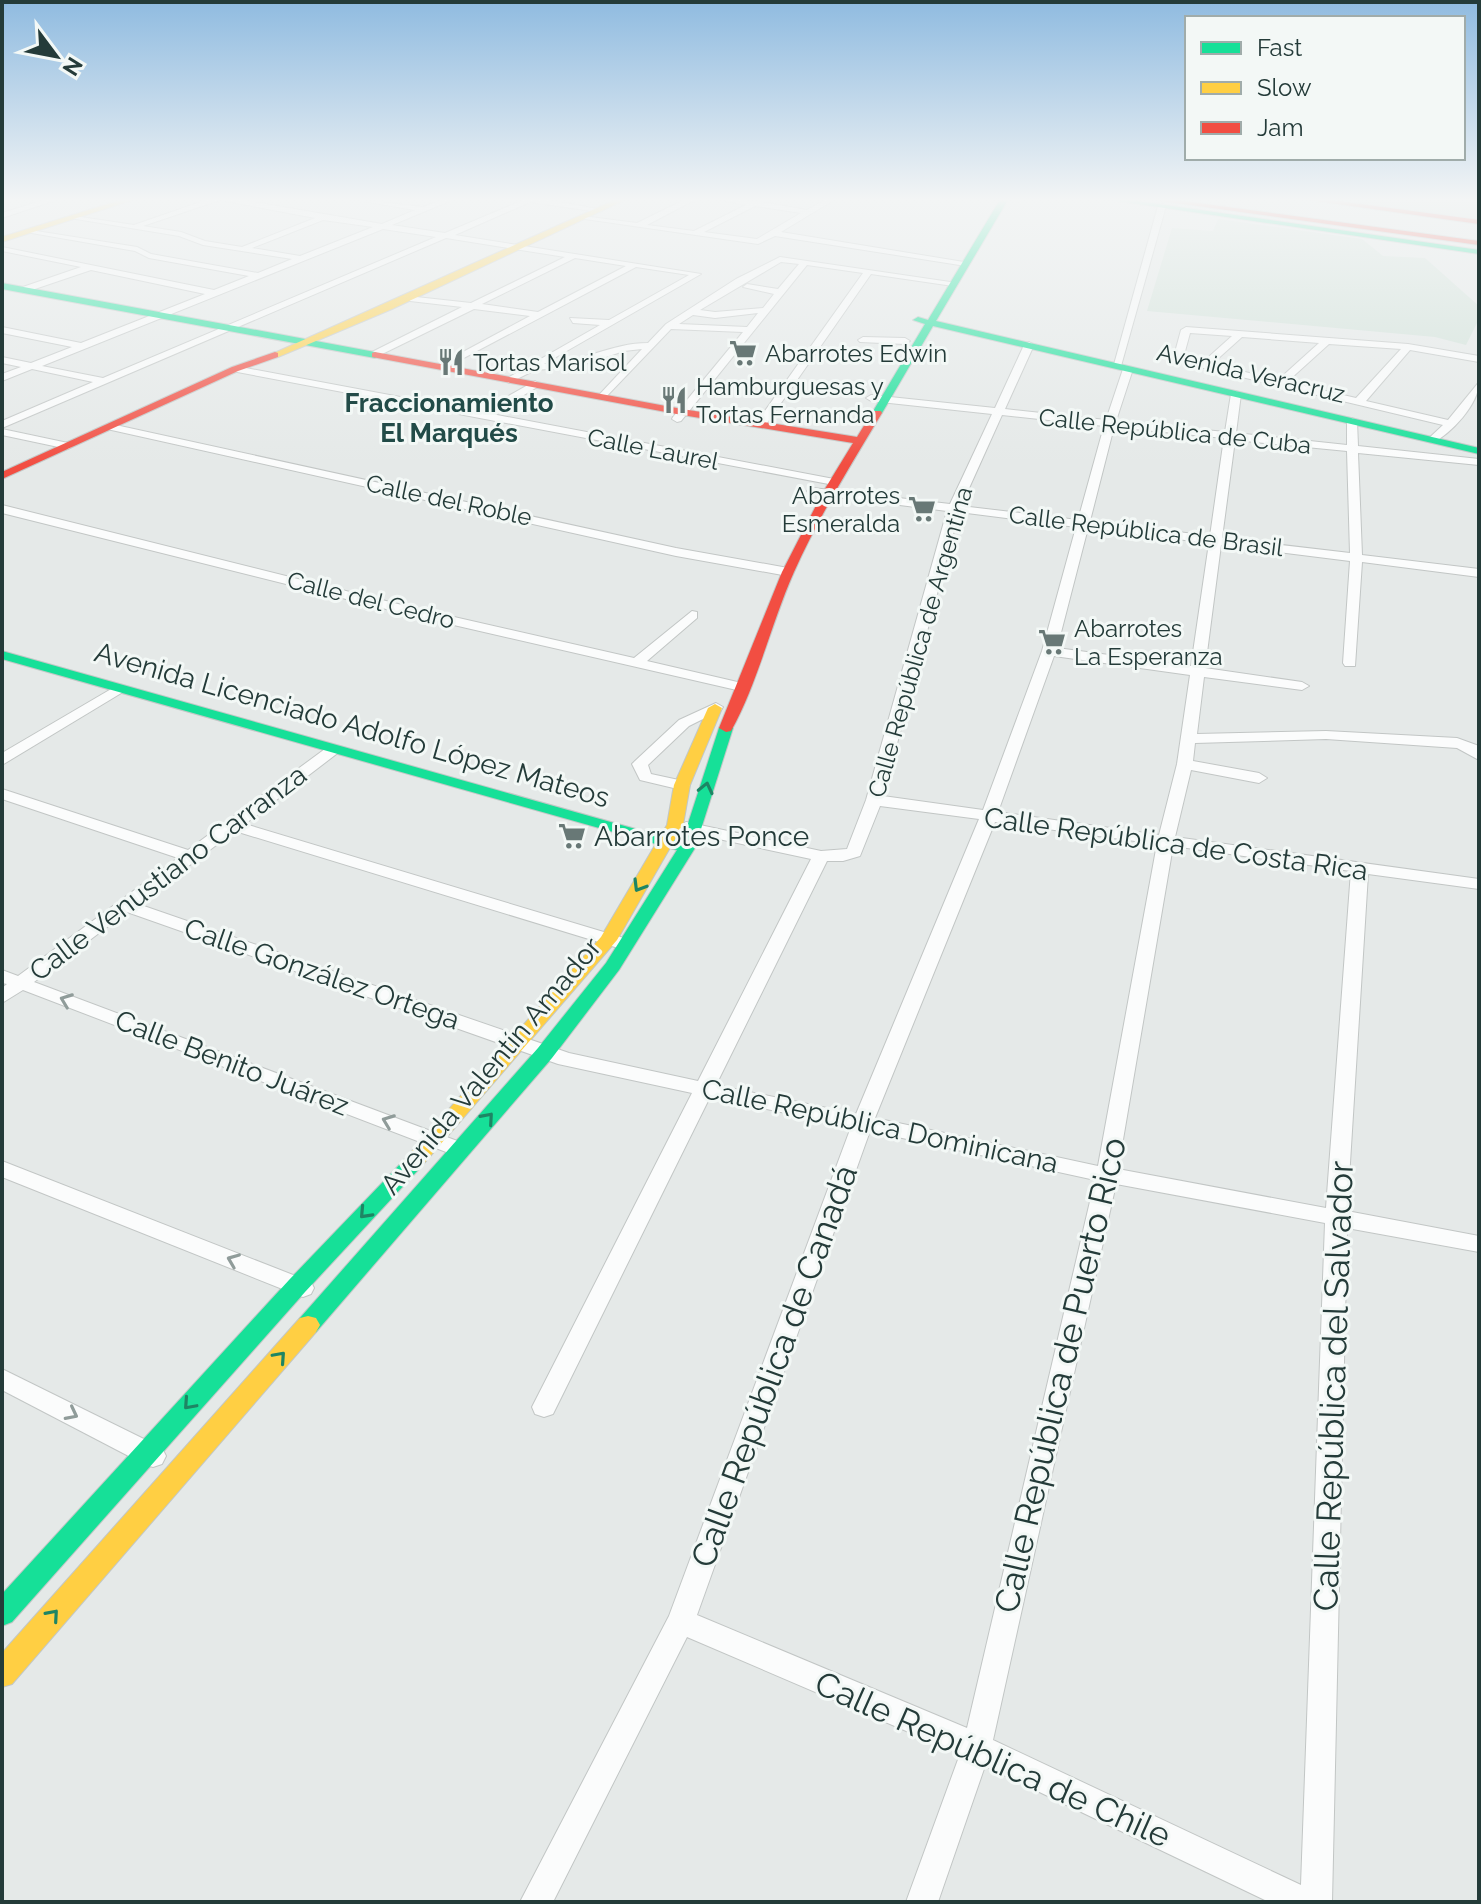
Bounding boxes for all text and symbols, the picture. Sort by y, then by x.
north arrow [16,16,96,96]
legend [1185,16,1465,160]
text: Fast [1257,33,1302,62]
text: N [57,53,88,81]
text: Slow [1257,73,1312,102]
text: Jam [1257,113,1303,142]
street label: Avenida Veracruz [1154,337,1348,409]
supermarket icon: Abarrotes Edwin [728,338,758,368]
place label: Abarrotes Edwin [765,339,947,368]
restaurant icon: Tortas Marisol [436,347,466,377]
place label: Tortas Marisol [473,348,627,377]
place label: Hamburguesas y Tortas Fernanda [696,372,884,429]
restaurant icon: Hamburguesas y Tortas Fernanda [659,385,689,415]
district label: Fraccionamiento El Marqués [345,388,554,448]
street label: Calle República de Cuba [1037,402,1313,460]
street label: Calle Laurel [585,422,721,476]
street label: Calle del Roble [363,468,535,532]
place label: Abarrotes Esmeralda [782,481,900,538]
street label: Calle República de Argentina [862,483,978,801]
supermarket icon: Abarrotes Esmeralda [907,494,937,524]
street label: Calle República de Brasil [1007,500,1285,562]
street label: Calle del Cedro [284,565,458,635]
place label: Abarrotes La Esperanza [1074,614,1223,671]
supermarket icon: Abarrotes La Esperanza [1037,627,1067,657]
street label: Avenida Licenciado Adolfo López Mateos [91,636,613,814]
street label: Calle Venustiano Carranza [23,758,313,988]
one-way arrow [697,781,714,795]
street label: Calle República de Costa Rica [982,801,1370,887]
place label: Abarrotes Ponce [594,820,809,853]
supermarket icon: Abarrotes Ponce [557,821,587,851]
one-way arrow [634,877,649,892]
street label: Calle González Ortega [180,911,464,1037]
street label: Avenida Valentín Amador [374,931,608,1201]
one-way arrow [60,993,74,1010]
street label: Calle Benito Juárez [111,1003,353,1123]
street label: Calle República Dominicana [699,1072,1061,1180]
one-way arrow [478,1113,493,1128]
one-way arrow [382,1115,396,1131]
street label: Calle República de Puerto Rico [986,1134,1134,1616]
street label: Calle República de Canadá [683,1160,865,1572]
street label: Calle República del Salvador [1305,1160,1361,1612]
one-way arrow [360,1204,375,1218]
one-way arrow [227,1253,241,1270]
one-way arrow [271,1351,285,1366]
one-way arrow [183,1395,198,1409]
one-way arrow [63,1405,78,1420]
one-way arrow [43,1610,58,1624]
street label: Calle República de Chile [809,1662,1177,1856]

